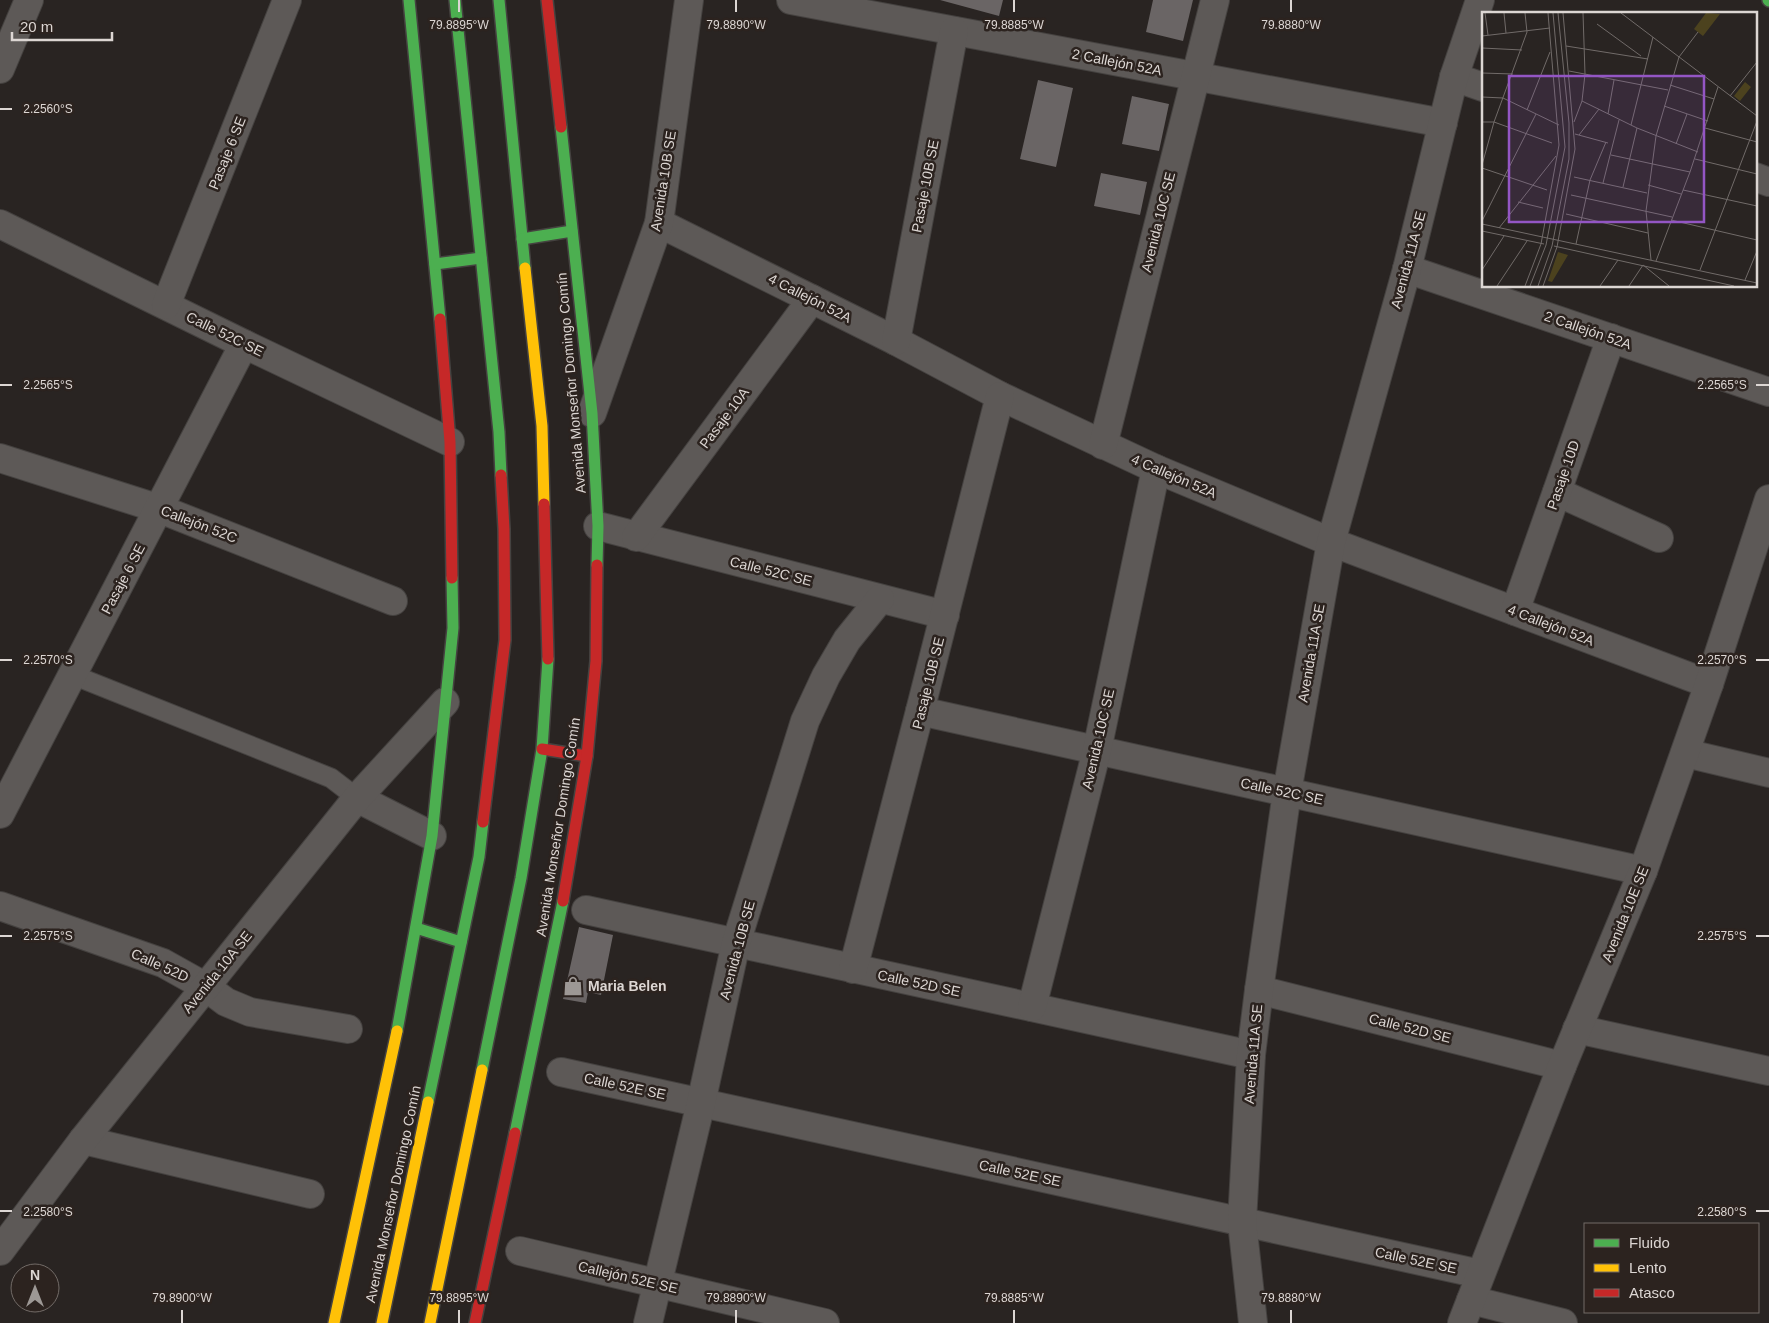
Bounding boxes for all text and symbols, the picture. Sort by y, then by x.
scale bar [12,10,112,42]
inset map [1482,12,1756,288]
text: 20 m [20,18,53,35]
text: 79.8895°W [429,18,489,32]
text: 79.8890°W [706,18,766,32]
text: 79.8885°W [984,18,1044,32]
text: 79.8880°W [1261,18,1321,32]
street label: 2 Callejón 52A [1071,45,1164,79]
text: 2.2560°S [23,102,73,116]
street label: Pasaje 6 SE [205,114,249,192]
street label: Avenida 10B SE [647,130,679,232]
street label: Pasaje 10B SE [908,138,942,234]
street label: Avenida 10C SE [1138,170,1178,274]
street label: Avenida 11A SE [1387,210,1429,310]
street label: 4 Callejón 52A [766,270,855,326]
street label: Avenida Monseñor Domingo Comín [553,272,589,494]
street label: Calle 52C SE [184,308,266,360]
street label: 2 Callejón 52A [1542,308,1634,353]
text: 2.2565°S [23,378,73,392]
text: 2.2565°S [1697,378,1747,392]
street label: Pasaje 10A [696,384,752,451]
street label: Pasaje 10D [1544,438,1582,512]
street label: 4 Callejón 52A [1129,451,1220,501]
street label: Callejón 52C [159,502,239,546]
street label: Pasaje 6 SE [98,541,148,617]
street label: Calle 52C SE [728,553,814,589]
street label: 4 Callejón 52A [1506,601,1597,649]
street label: Avenida 11A SE [1294,602,1328,704]
street label: Pasaje 10B SE [909,635,947,731]
text: 2.2570°S [23,653,73,667]
text: 2.2570°S [1697,653,1747,667]
street label: Avenida 10C SE [1079,687,1117,791]
street label: Avenida Monseñor Domingo Comín [533,716,583,938]
street label: Calle 52C SE [1239,774,1325,808]
street label: Avenida 10E SE [1599,864,1651,964]
street label: Avenida 10B SE [716,899,758,1001]
street label: Avenida 10A SE [179,928,255,1016]
text: 2.2575°S [23,929,73,943]
text: 2.2575°S [1697,929,1747,943]
street label: Calle 52D [129,945,191,985]
street label: Calle 52D SE [876,966,962,1000]
shop icon: Maria Belen [562,975,584,997]
place label: Maria Belen [588,978,667,994]
street label: Avenida 11A SE [1241,1004,1265,1104]
street label: Calle 52D SE [1367,1010,1453,1046]
street label: Calle 52E SE [583,1070,667,1102]
street label: Avenida Monseñor Domingo Comín [362,1084,424,1304]
street label: Calle 52E SE [978,1157,1062,1189]
text: 2.2580°S [23,1205,73,1219]
text: 2.2580°S [1697,1205,1747,1219]
legend [1584,1223,1759,1313]
text: Fluido [1629,1234,1670,1251]
street label: Calle 52E SE [1374,1244,1458,1276]
street label: Callejón 52E SE [577,1258,679,1296]
text: Lento [1629,1259,1667,1276]
north arrow [10,1263,60,1313]
text: N [30,1267,40,1283]
text: Atasco [1629,1284,1675,1301]
text: 79.8900°W [152,1291,212,1305]
text: 79.8895°W [429,1291,489,1305]
text: 79.8890°W [706,1291,766,1305]
text: 79.8885°W [984,1291,1044,1305]
text: 79.8880°W [1261,1291,1321,1305]

